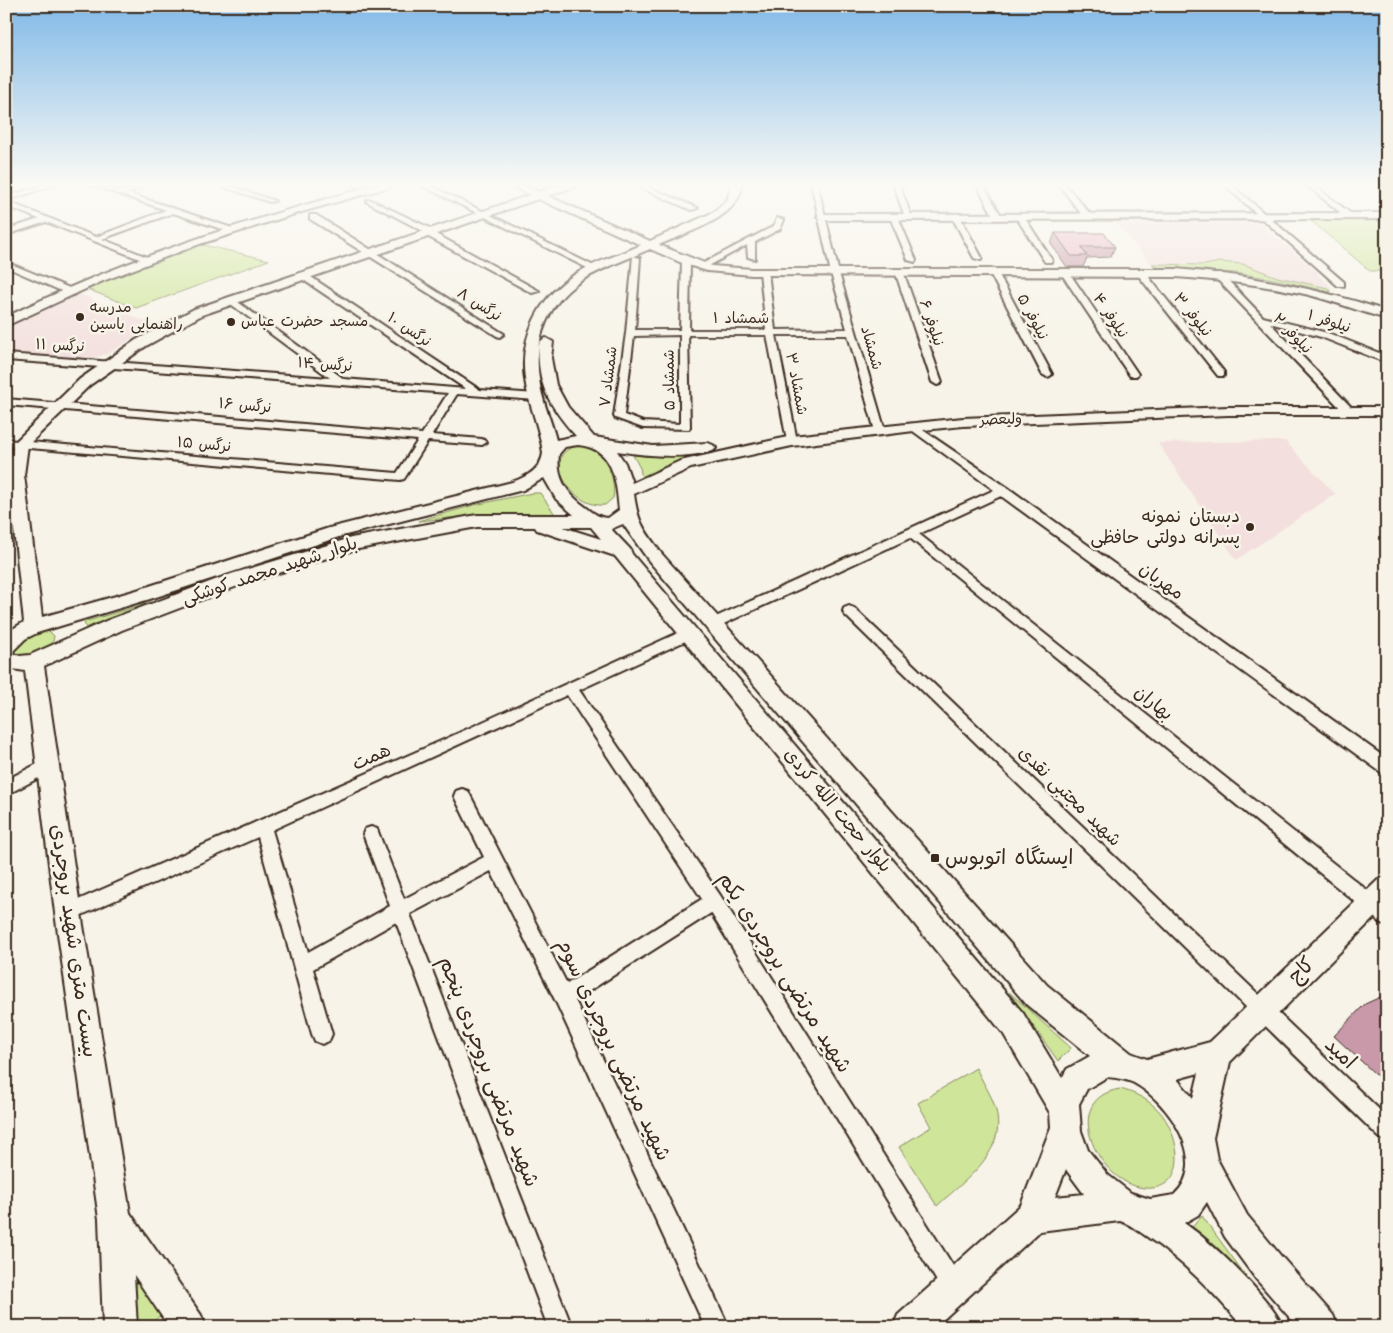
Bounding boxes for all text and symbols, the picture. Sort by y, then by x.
street label: نرگس ۸ [452,282,506,328]
street label: نیلوفر ۳ [1167,288,1217,342]
street label: نیلوفر ۴ [1086,289,1134,343]
street label: نیلوفر ۵ [1010,290,1054,344]
place label: مدرسه راهنمایی یاسین [90,296,183,337]
street label: نیلوفر ۶ [912,297,950,349]
street label: نیلوفر ۱ [1304,304,1354,340]
street label: نرگس ۱۰ [382,306,436,354]
street label: شمشاد ۱ [713,307,769,331]
street label: نیلوفر ۲ [1266,308,1318,360]
place label: مسجد حضرت عباس [241,310,368,334]
marker: مدرسه راهنمایی یاسین [74,311,86,323]
marker: مسجد حضرت عباس [225,316,237,328]
street label: شمشاد [853,323,889,373]
street label: نرگس ۱۱ [35,333,85,359]
street label: شمشاد ۷ [593,345,625,409]
street label: شمشاد ۵ [657,349,683,411]
street label: نرگس ۱۴ [297,351,353,379]
street label: شمشاد ۳ [778,351,814,417]
street label: نرگس ۱۶ [218,392,272,420]
street label: ولیعصر [977,407,1023,433]
street label: نرگس ۱۵ [176,431,232,459]
place label: دبستان نمونه پسرانه دولتی حافظی [1090,503,1240,553]
marker: دبستان نمونه پسرانه دولتی حافظی [1244,521,1256,533]
street label: بلوار شهید محمد کوشکی [178,530,362,614]
street label: مهربان [1132,556,1190,608]
street label: بهاران [1127,679,1179,729]
street label: همت [348,737,396,779]
street label: شهید مجتبی نقدی [1010,740,1128,854]
street label: بلوار حجت الله کردی [776,742,898,880]
street label: بیست متری شهید بروجردی [40,822,106,1060]
place label: ایستگاه اتوبوس [945,842,1073,875]
marker: ایستگاه اتوبوس [929,852,941,864]
street label: شهید مرتضی بروجردی یکم [708,866,860,1080]
street label: شهید مرتضی بروجردی سوم [547,933,679,1167]
street label: کاج [1281,950,1323,992]
street label: شهید مرتضی بروجردی پنجم [429,952,547,1192]
street label: امید [1316,1030,1364,1078]

